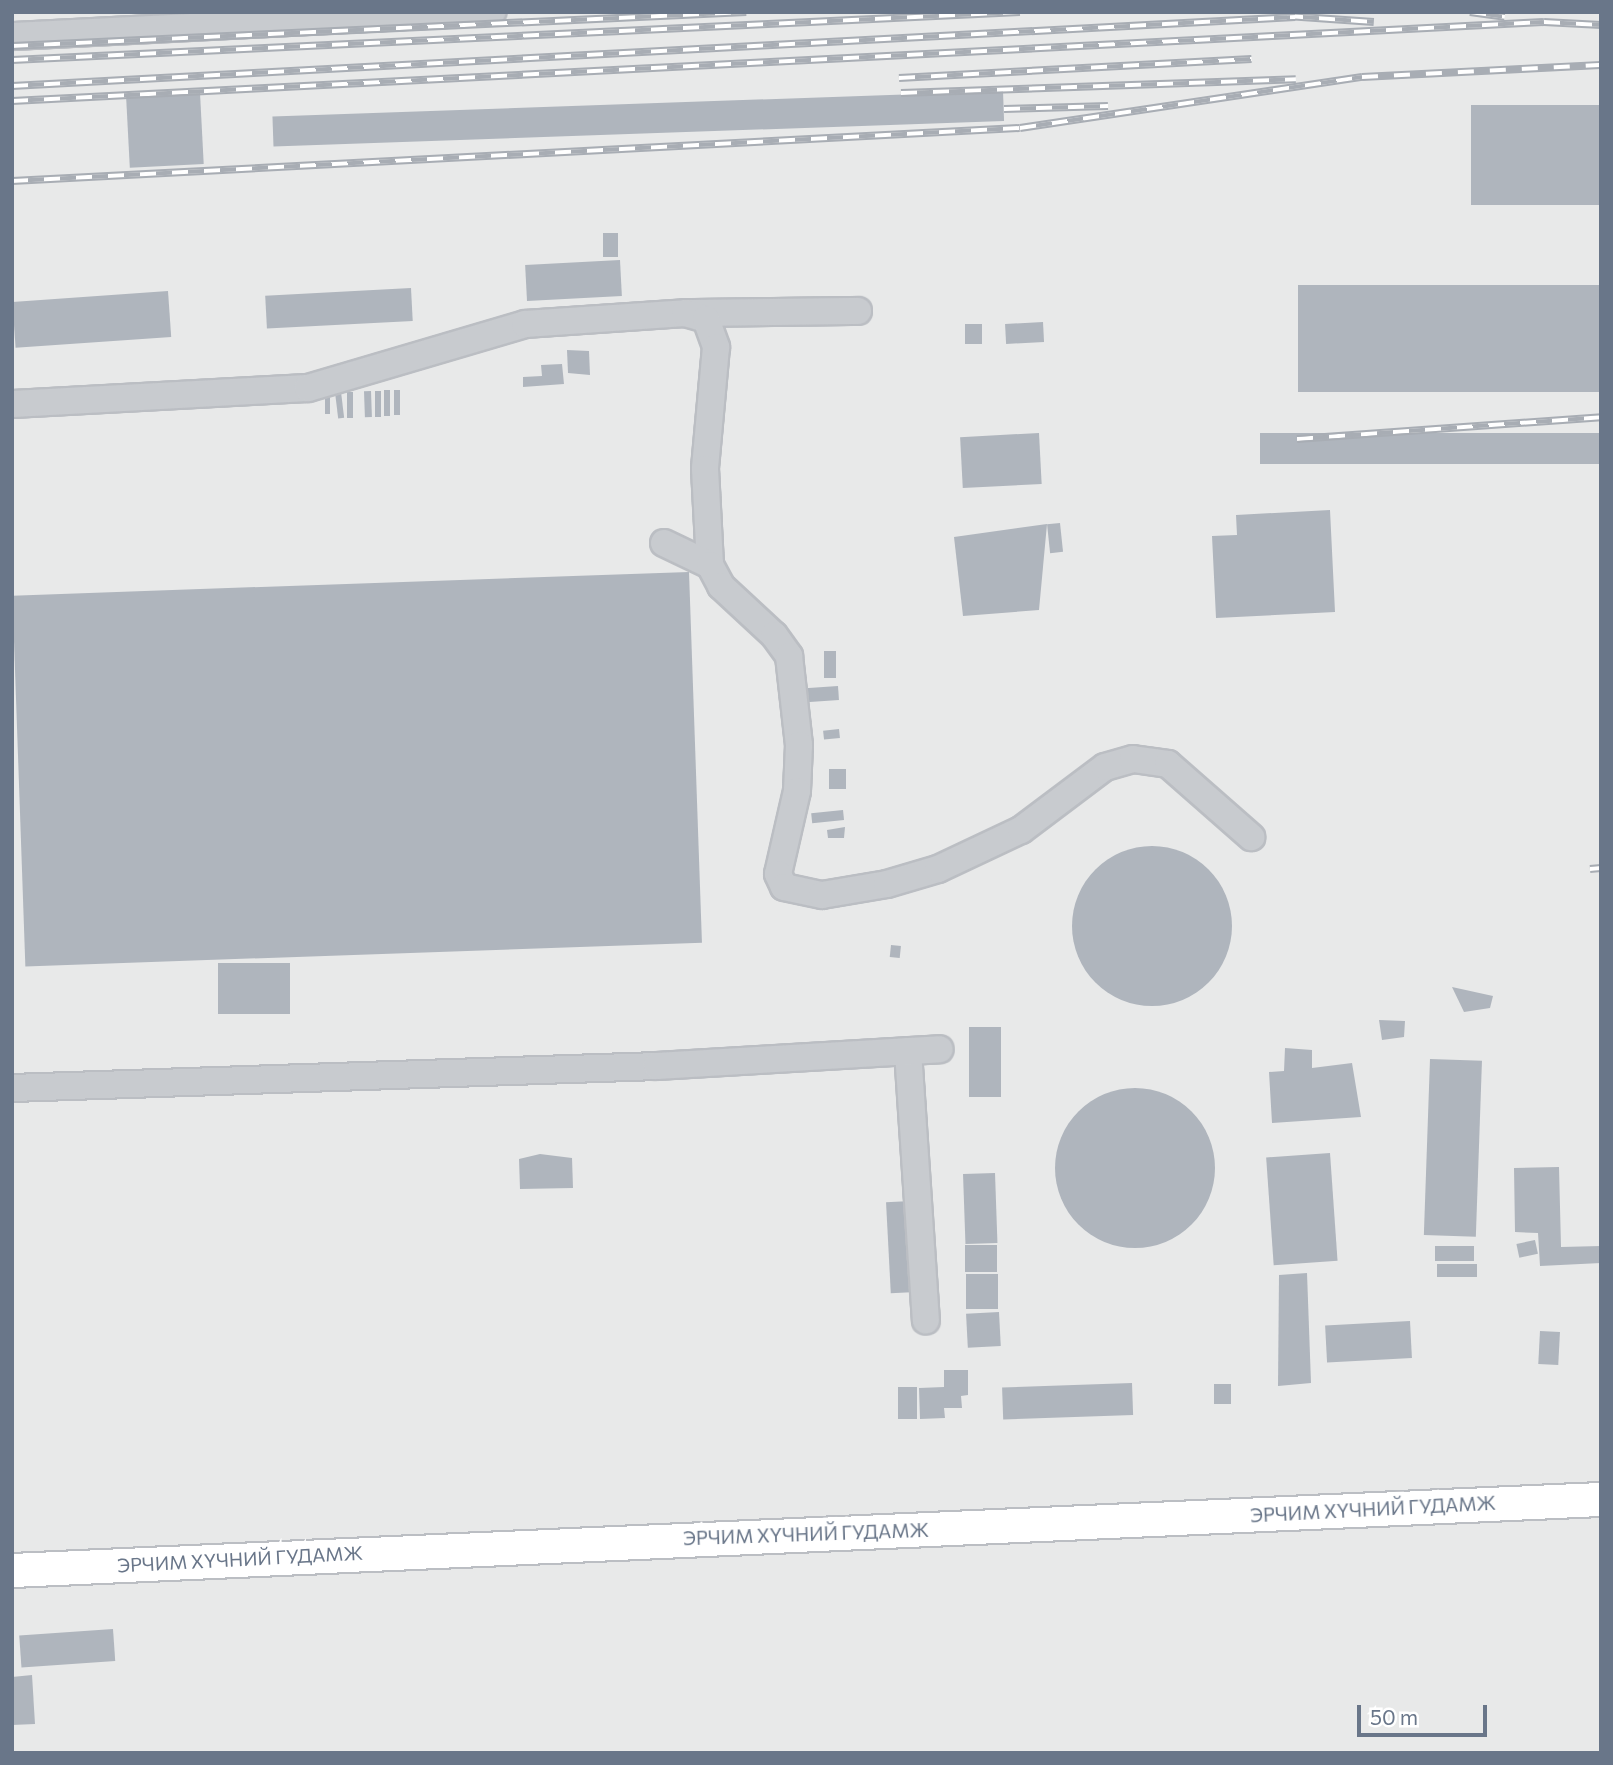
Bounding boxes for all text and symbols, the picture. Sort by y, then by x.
street label: ЭРЧИМ ХҮЧНИЙ ГУДАМЖ [1249,1491,1497,1527]
street label: ЭРЧИМ ХҮЧНИЙ ГУДАМЖ [683,1518,929,1550]
street label: ЭРЧИМ ХҮЧНИЙ ГУДАМЖ [116,1541,364,1577]
scale bar [1361,1692,1490,1736]
text: 50 m [1370,1704,1418,1729]

